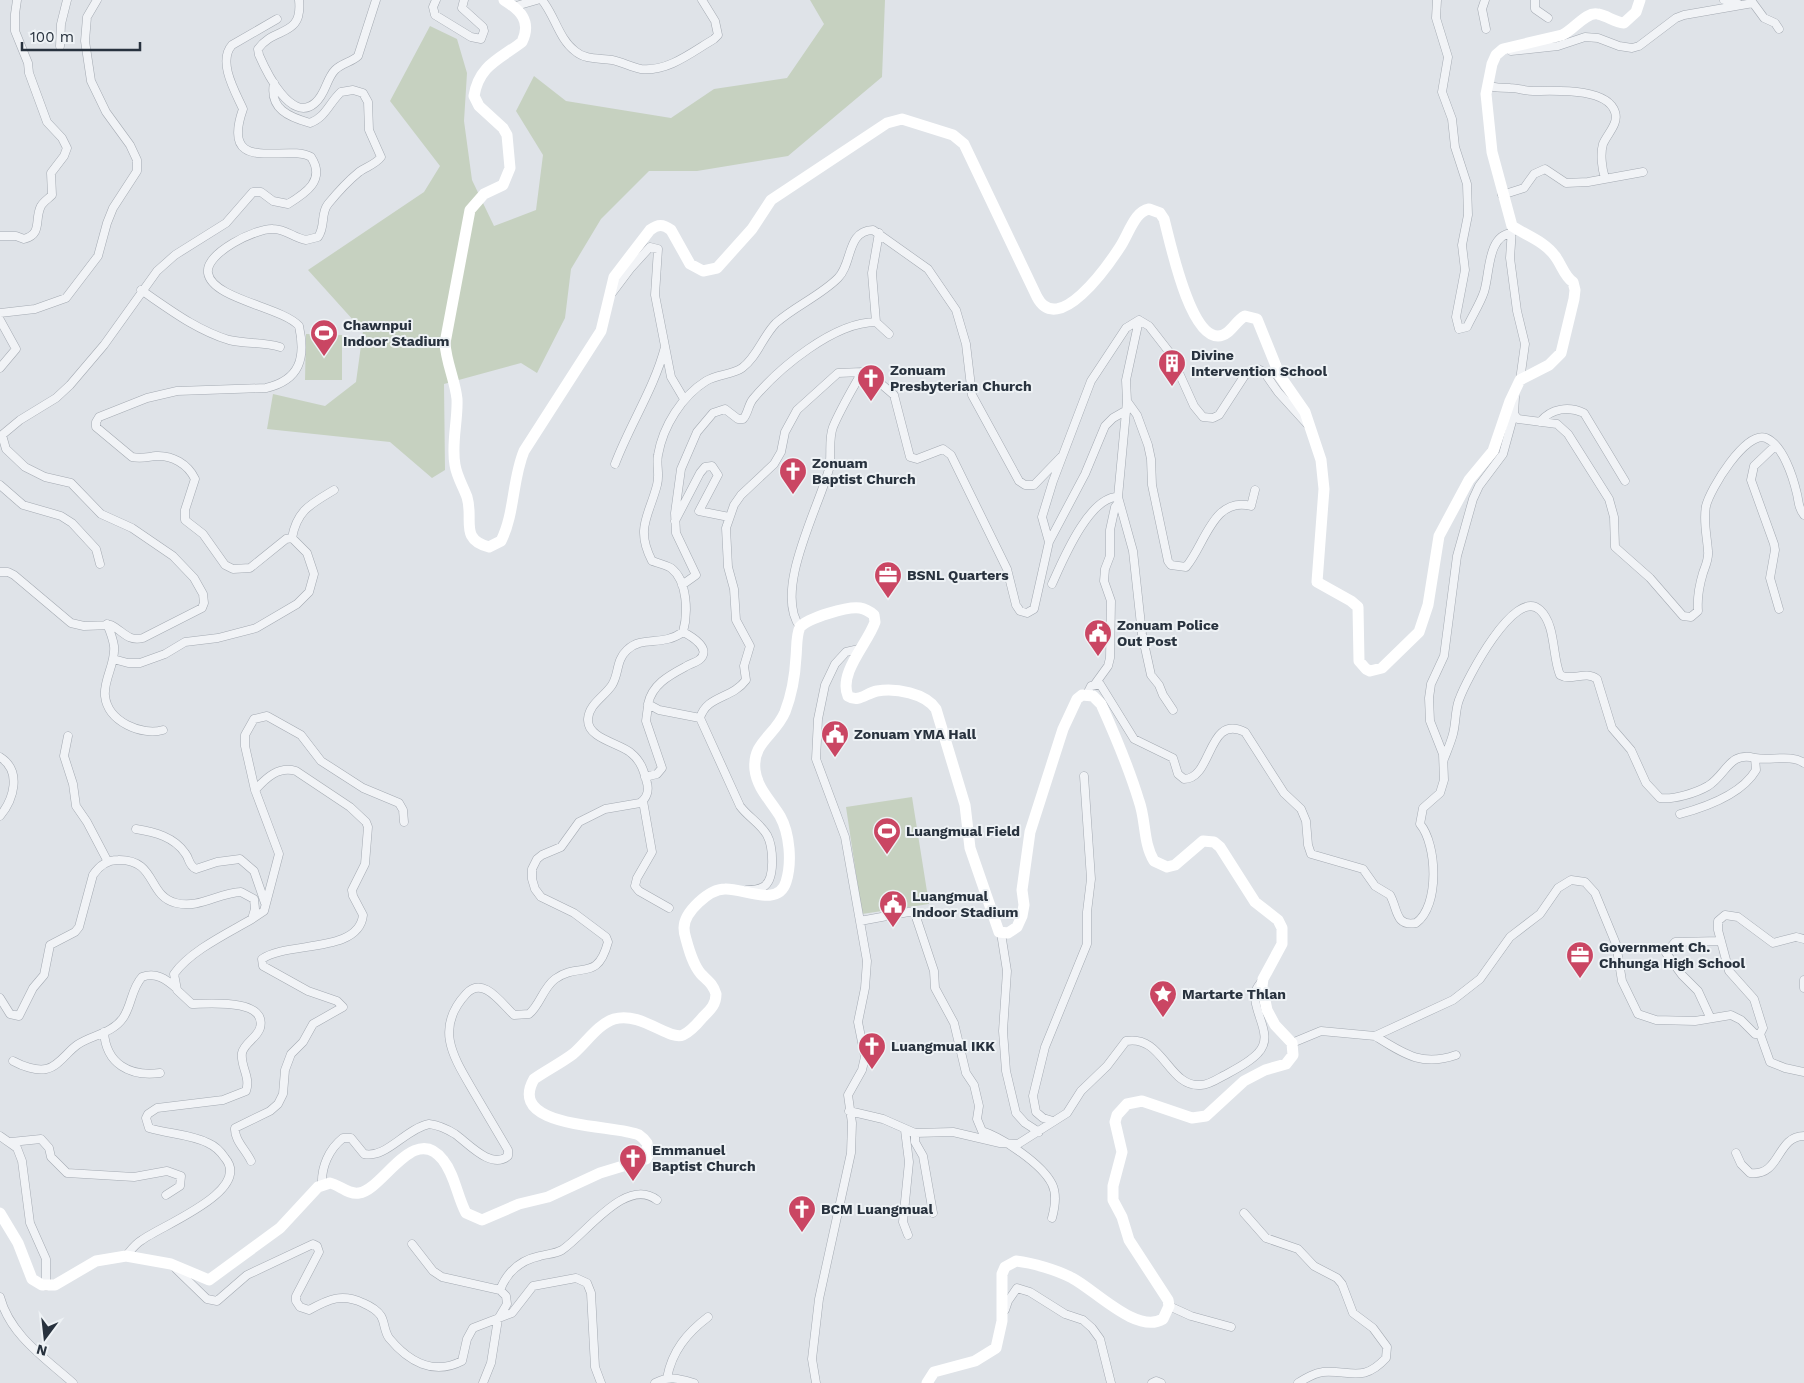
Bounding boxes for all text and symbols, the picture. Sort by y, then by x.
scale bar [22,20,140,52]
text: 100 m [30,28,74,46]
place label: Chawnpui Indoor Stadium [343,317,449,349]
sports icon: Chawnpui Indoor Stadium [309,318,339,357]
place label: Divine Intervention School [1191,347,1327,379]
building icon: Divine Intervention School [1157,348,1187,387]
place label: Zonuam Presbyterian Church [890,362,1032,394]
church icon: Zonuam Presbyterian Church [856,363,886,402]
place label: Zonuam Baptist Church [812,455,916,487]
church icon: Zonuam Baptist Church [778,456,808,495]
office icon: BSNL Quarters [873,560,903,599]
place label: BSNL Quarters [907,567,1009,583]
place label: Zonuam Police Out Post [1117,617,1219,649]
public building icon: Zonuam Police Out Post [1083,618,1113,657]
public building icon: Zonuam YMA Hall [820,719,850,758]
place label: Zonuam YMA Hall [854,726,976,742]
sports icon: Luangmual Field [872,816,902,855]
place label: Luangmual Field [906,823,1020,839]
place label: Luangmual Indoor Stadium [912,888,1018,920]
public building icon: Luangmual Indoor Stadium [878,889,908,928]
place label: Government Ch. Chhunga High School [1599,939,1745,971]
office icon: Government Ch. Chhunga High School [1565,940,1595,979]
place icon: Martarte Thlan [1148,979,1178,1018]
place label: Martarte Thlan [1182,986,1286,1002]
church icon: Luangmual IKK [857,1031,887,1070]
place label: Luangmual IKK [891,1038,995,1054]
place label: Emmanuel Baptist Church [652,1142,756,1174]
church icon: Emmanuel Baptist Church [618,1143,648,1182]
church icon: BCM Luangmual [787,1194,817,1233]
place label: BCM Luangmual [821,1201,933,1217]
north arrow [20,1313,70,1363]
text: N [35,1341,49,1360]

